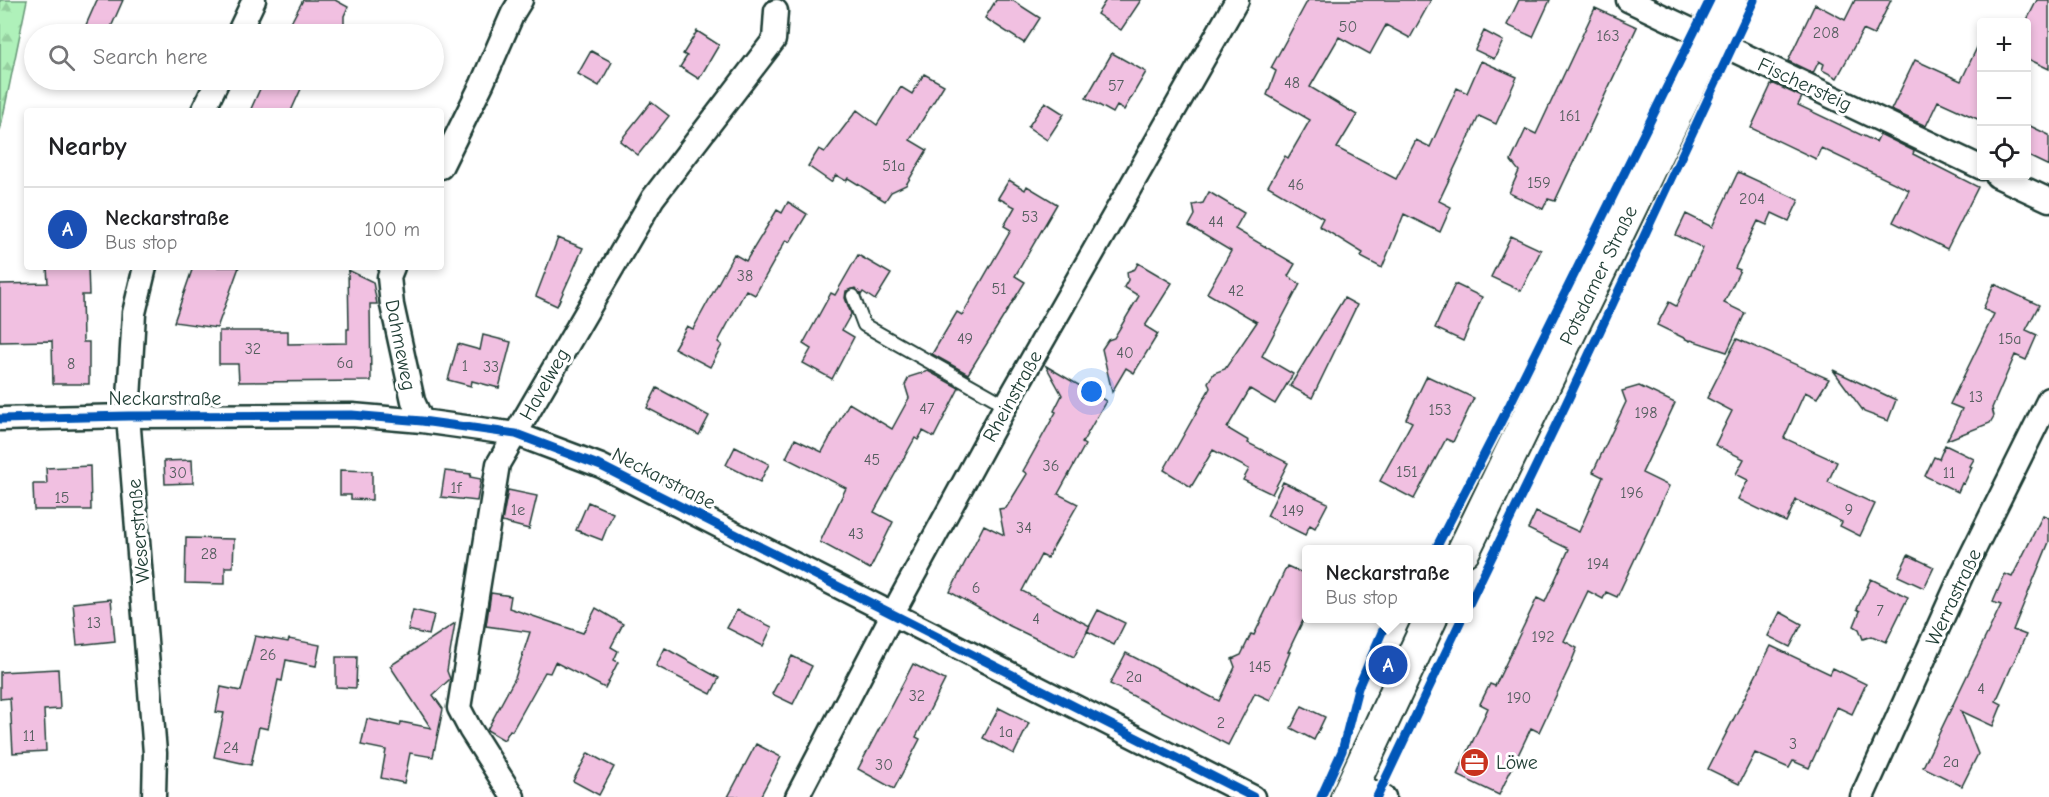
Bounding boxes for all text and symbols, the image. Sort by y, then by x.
house number: 50 [1339,18,1357,36]
map controls [1977,18,2031,180]
button: + [1977,18,2031,72]
search box [24,24,444,90]
house number: 208 [1813,24,1839,42]
house number: 163 [1596,27,1620,45]
icon: search [45,41,78,74]
text: Search here [93,44,208,70]
street label: Fischersteig [1754,53,1856,116]
button: − [1977,72,2031,126]
house number: 48 [1284,74,1300,92]
house number: 57 [1108,77,1125,95]
house number: 161 [1559,107,1581,125]
button: locate [1977,126,2031,180]
text: Nearby [48,132,127,162]
house number: 51a [882,157,906,175]
house number: 159 [1527,174,1551,192]
house number: 46 [1288,176,1304,194]
house number: 204 [1739,190,1765,208]
street label: Potsdamer Straße [1555,202,1642,349]
text: Neckarstraße [105,205,229,231]
house number: 53 [1022,208,1038,226]
house number: 44 [1208,213,1224,231]
text: A [62,218,73,241]
text: 100 m [365,218,420,241]
text: Bus stop [105,231,177,254]
house number: 38 [737,267,753,285]
house number: 51 [991,280,1007,298]
house number: 42 [1228,282,1244,300]
street label: Dahmeweg [380,298,421,393]
house number: 49 [957,330,973,348]
house number: 15a [1998,330,2022,348]
house number: 32 [245,340,261,358]
street label: Havelweg [515,344,574,424]
house number: 40 [1116,344,1134,362]
street label: Rheinstraße [978,347,1047,446]
house number: 6a [337,354,353,372]
house number: 8 [67,355,75,373]
house number: 1 [462,357,468,375]
house number: 33 [483,358,499,376]
your location [1077,377,1106,406]
street label: Neckarstraße [109,387,221,410]
house number: 13 [1969,388,1983,406]
house number: 47 [919,400,935,418]
house number: 153 [1428,401,1452,419]
house number: 198 [1634,404,1658,422]
street label: Neckarstraße [608,443,719,514]
house number: 45 [864,451,880,469]
house number: 36 [1043,457,1059,475]
house number: 151 [1396,463,1418,481]
house number: 30 [169,464,187,482]
house number: 11 [1943,464,1955,482]
street label: Weserstraße [122,478,155,584]
house number: 1f [451,479,463,497]
house number: 196 [1620,484,1644,502]
house number: 15 [54,489,70,507]
house number: 1e [511,501,525,519]
house number: 9 [1845,501,1853,519]
house number: 149 [1282,502,1304,520]
house number: 34 [1016,519,1032,537]
house number: 43 [848,525,864,543]
house number: 28 [201,545,217,563]
popup [1302,545,1473,623]
street label: Werrastraße [1921,545,1986,649]
house number: 194 [1587,555,1609,573]
text: Neckarstraße [1325,560,1450,586]
house number: 6 [972,579,980,597]
text: Bus stop [1325,586,1398,609]
house number: 7 [1876,602,1884,620]
house number: 4 [1032,610,1040,628]
house number: 13 [87,614,101,632]
house number: 192 [1531,628,1555,646]
pin: A [1368,642,1408,688]
house number: 26 [259,646,277,664]
house number: 145 [1249,658,1271,676]
house number: 2a [1126,668,1142,686]
house number: 4 [1977,680,1985,698]
house number: 32 [909,687,925,705]
house number: 190 [1507,689,1531,707]
house number: 2 [1217,714,1225,732]
house number: 1a [999,723,1013,741]
house number: 11 [23,727,35,745]
house number: 3 [1789,735,1797,753]
house number: 24 [223,739,239,757]
office icon: Löwe [1459,746,1491,778]
place label: Löwe [1496,751,1538,774]
house number: 2a [1943,753,1959,771]
house number: 30 [875,756,893,774]

